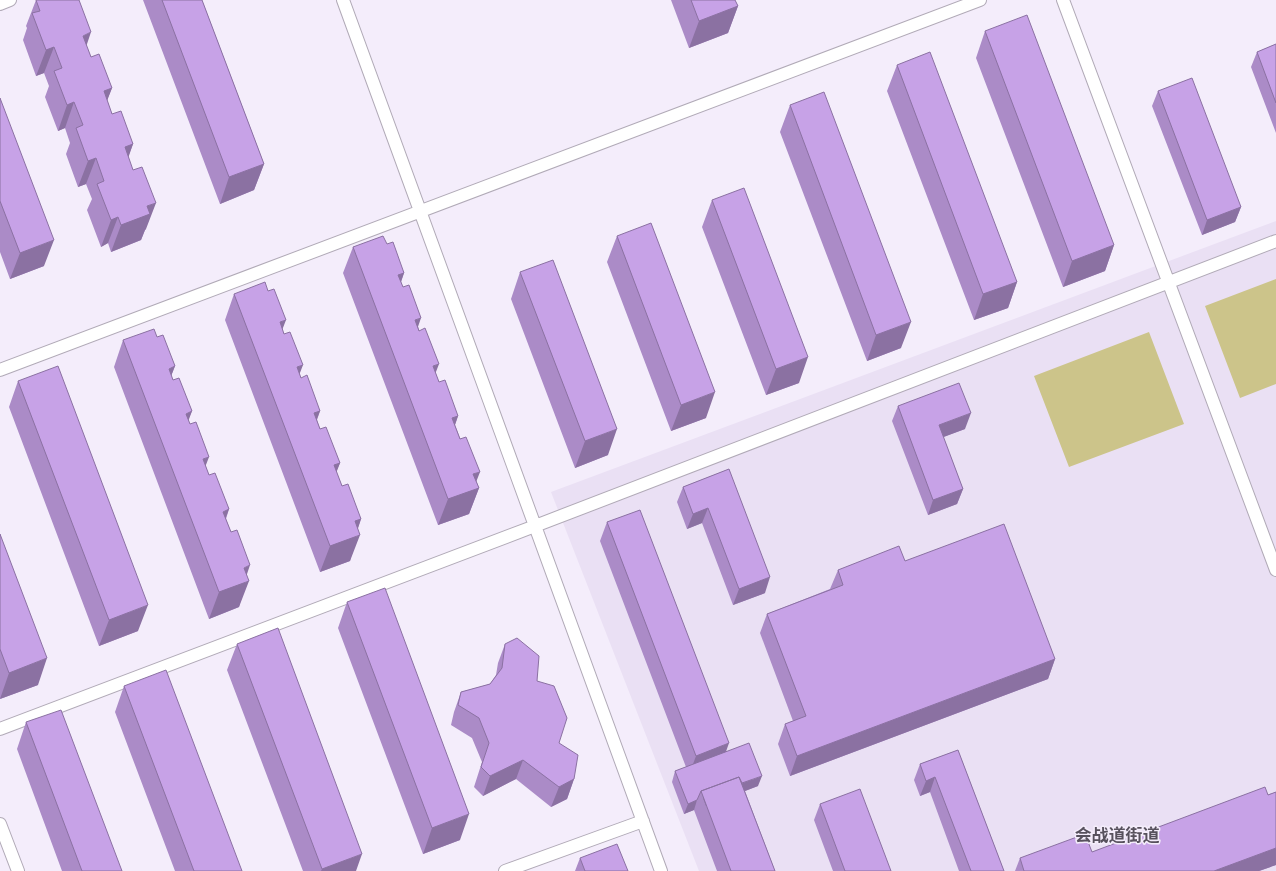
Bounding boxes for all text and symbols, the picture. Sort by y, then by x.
district label: 会战道街道 [1075,823,1160,846]

